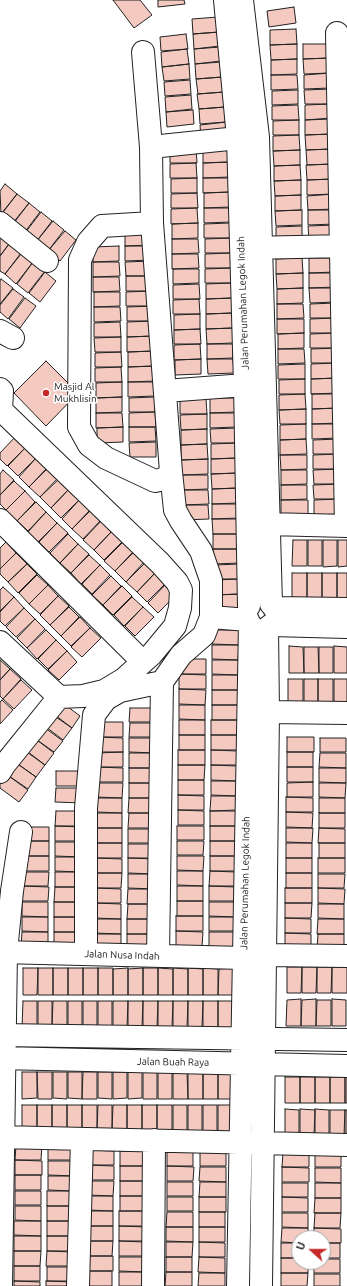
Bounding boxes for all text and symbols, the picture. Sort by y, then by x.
street label: Jalan Perumahan Legok Indah [235,236,251,370]
place label: Masjid Al Mukhlisin [54,381,97,404]
marker: Masjid Al Mukhlisin [41,388,51,398]
street label: Jalan Perumahan Legok Indah [238,816,252,950]
street label: Jalan Nusa Indah [84,948,160,962]
street label: Jalan Buah Raya [137,1055,209,1069]
north arrow [291,1230,331,1270]
text: U [294,1240,308,1252]

